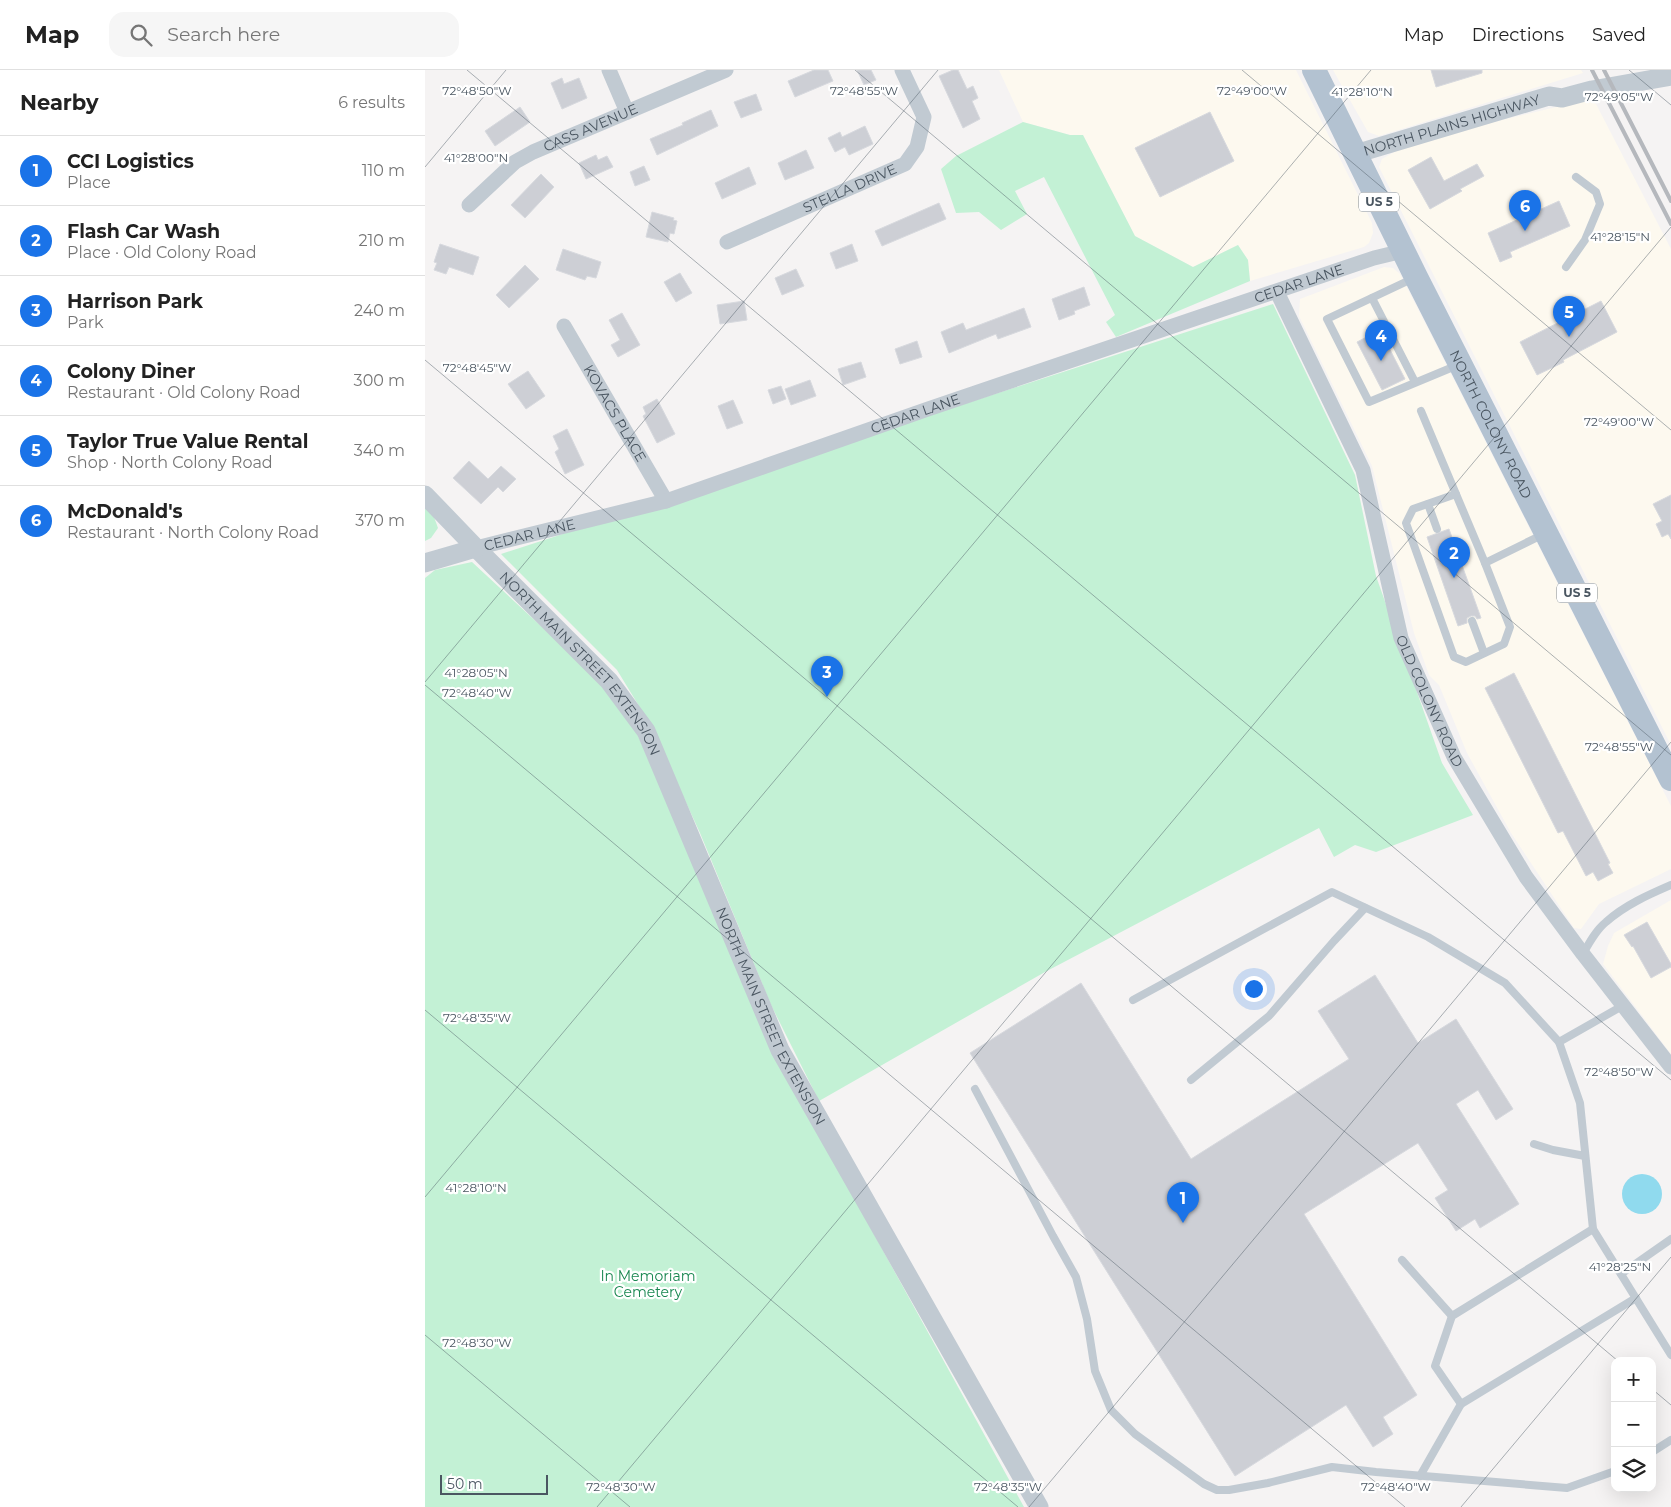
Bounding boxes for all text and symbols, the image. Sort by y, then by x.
search box [109,12,459,57]
text: Map [25,20,79,49]
icon: search [127,21,155,49]
text: Search here [167,23,280,46]
text: Map [1404,24,1444,46]
text: Directions [1472,24,1564,46]
text: Saved [1592,24,1646,46]
text: 72°48'50"W [442,83,512,98]
text: 72°48'55"W [830,83,898,98]
text: 72°49'00"W [1217,83,1287,98]
text: 41°28'10"N [1331,84,1393,99]
text: 72°49'05"W [1585,89,1653,104]
text: Nearby [20,90,99,115]
street label: NORTH PLAINS HIGHWAY [1361,90,1542,160]
text: 6 results [338,93,405,112]
street label: CASS AVENUE [540,100,640,156]
text: CCI Logistics [67,150,194,173]
text: 41°28'00"N [444,150,508,165]
street label: STELLA DRIVE [800,160,900,217]
text: 1 [33,161,39,180]
text: 110 m [362,161,405,180]
text: Place [67,173,111,192]
pin: 6 [1509,190,1541,231]
road number: US 5 [1359,192,1399,212]
text: Flash Car Wash [67,220,220,243]
text: 41°28'15"N [1590,229,1650,244]
text: 2 [31,231,41,250]
text: 210 m [358,231,405,250]
text: Place · Old Colony Road [67,243,257,262]
street label: CEDAR LANE [1252,260,1346,307]
text: Harrison Park [67,290,203,313]
pin: 5 [1553,296,1585,337]
text: 3 [31,301,41,320]
text: 240 m [354,301,405,320]
text: Park [67,313,104,332]
pin: 4 [1365,320,1397,361]
street label: NORTH COLONY ROAD [1446,347,1536,502]
text: Colony Diner [67,360,196,383]
text: 72°48'45"W [443,360,511,375]
street label: KOVACS PLACE [579,361,650,465]
text: 4 [30,371,42,390]
text: 300 m [354,371,405,390]
text: Restaurant · Old Colony Road [67,383,301,402]
street label: CEDAR LANE [868,390,963,437]
text: 72°49'00"W [1584,414,1654,429]
text: Taylor True Value Rental [67,430,308,453]
text: 5 [31,441,41,460]
text: 340 m [354,441,405,460]
text: Shop · North Colony Road [67,453,273,472]
text: McDonald's [67,500,183,523]
text: 6 [31,511,41,530]
text: 370 m [355,511,405,530]
street label: CEDAR LANE [482,515,577,555]
text: Restaurant · North Colony Road [67,523,319,542]
pin: 2 [1438,537,1470,578]
street label: NORTH MAIN STREET EXTENSION [496,568,664,758]
road number: US 5 [1557,584,1597,602]
street label: OLD COLONY ROAD [1392,632,1467,771]
pin: 3 [811,656,843,697]
text: 41°28'05"N [444,665,508,680]
text: 72°48'40"W [442,685,512,700]
text: 72°48'55"W [1585,739,1653,754]
street label: NORTH MAIN STREET EXTENSION [712,904,830,1128]
your location [1241,976,1267,1002]
text: 72°48'35"W [443,1010,511,1025]
text: 72°48'50"W [1584,1064,1654,1079]
text: 41°28'10"N [445,1180,507,1195]
pin: 1 [1167,1182,1199,1223]
text: 41°28'25"N [1589,1259,1651,1274]
park label: In Memoriam Cemetery [600,1267,696,1301]
text: 72°48'30"W [442,1335,512,1350]
map controls [1611,1357,1656,1492]
button: + [1611,1357,1656,1402]
button: − [1611,1402,1656,1447]
button: layers [1611,1447,1656,1492]
scale bar [440,1472,547,1495]
text: 50 m [447,1475,483,1493]
text: 72°48'30"W [586,1479,656,1494]
text: 72°48'35"W [974,1479,1042,1494]
text: 72°48'40"W [1361,1479,1431,1494]

